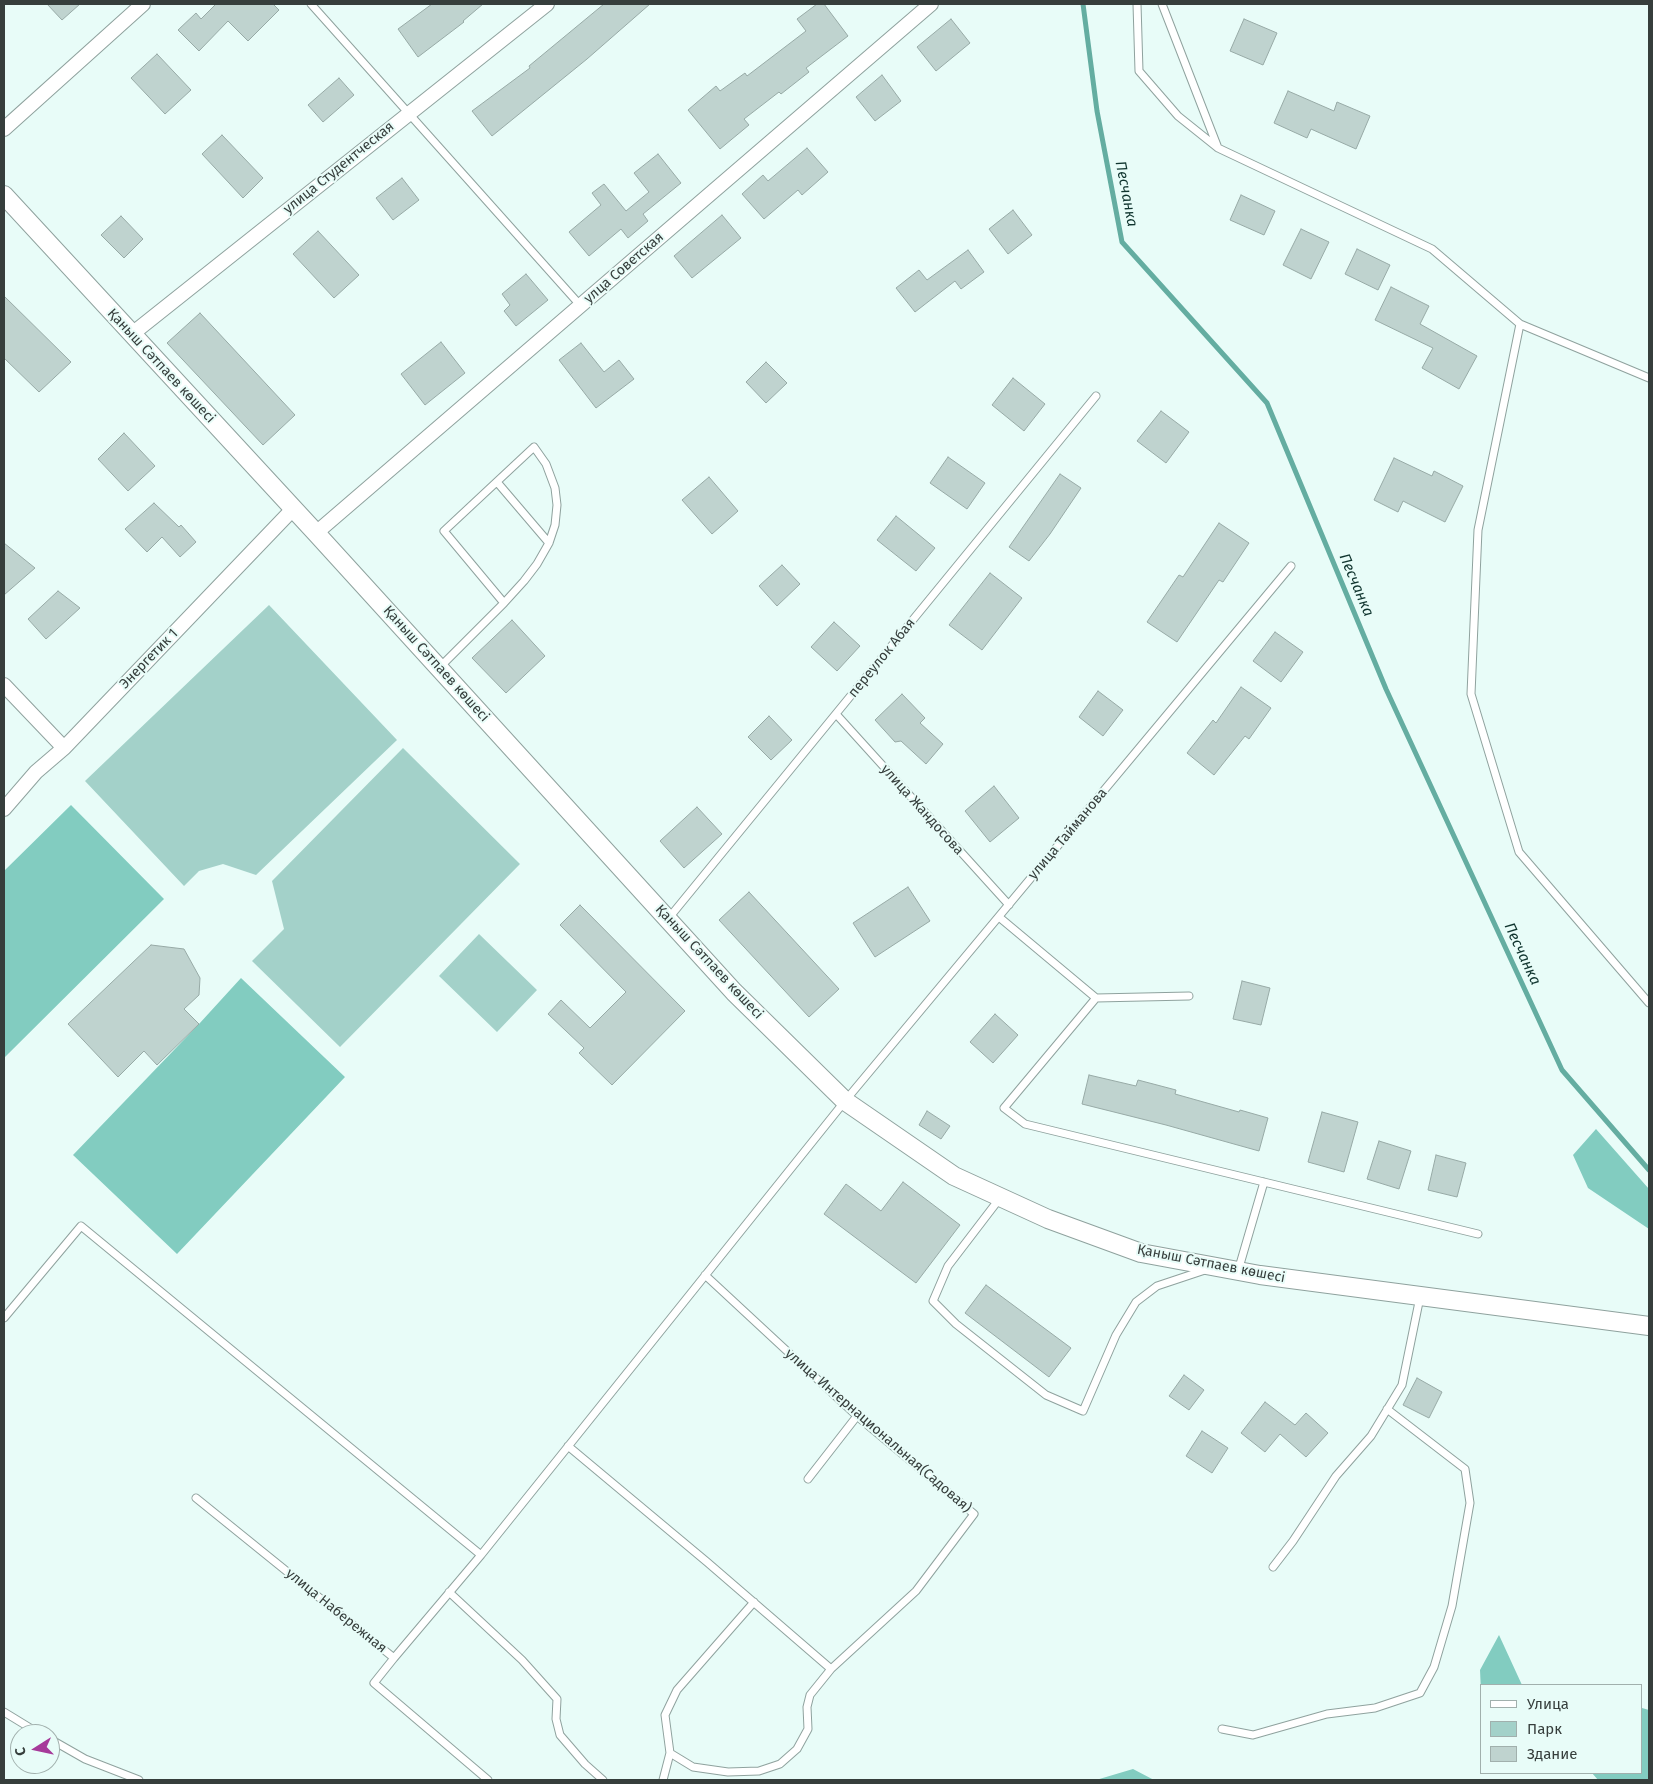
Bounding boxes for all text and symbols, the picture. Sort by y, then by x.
street label: улица Студентческая [280,118,398,218]
water label: Песчанка [1111,160,1141,228]
street label: улца Советская [581,229,667,307]
street label: Қаныш Сәтпаев көшесі [104,305,218,427]
water label: Песчанка [1335,551,1377,619]
street label: Қаныш Сәтпаев көшесі [379,602,493,726]
street label: переулок Абая [845,615,919,701]
street label: Энергетик 1 [116,626,182,692]
street label: улица Жандосова [877,761,967,859]
street label: улица Тайманова [1025,785,1111,883]
street label: Қаныш Сәтпаев көшесі [652,901,766,1023]
water label: Песчанка [1500,920,1544,988]
street label: Қаныш Сәтпаев көшесі [1136,1241,1286,1287]
street label: улица Интернациональная(Садовая) [781,1345,975,1517]
street label: улица Набережная [282,1565,390,1657]
legend [1480,1684,1643,1774]
text: Улица [1527,1695,1569,1713]
text: Парк [1527,1720,1562,1738]
north arrow [10,1724,60,1774]
text: Здание [1527,1745,1577,1763]
text: С [12,1746,30,1757]

